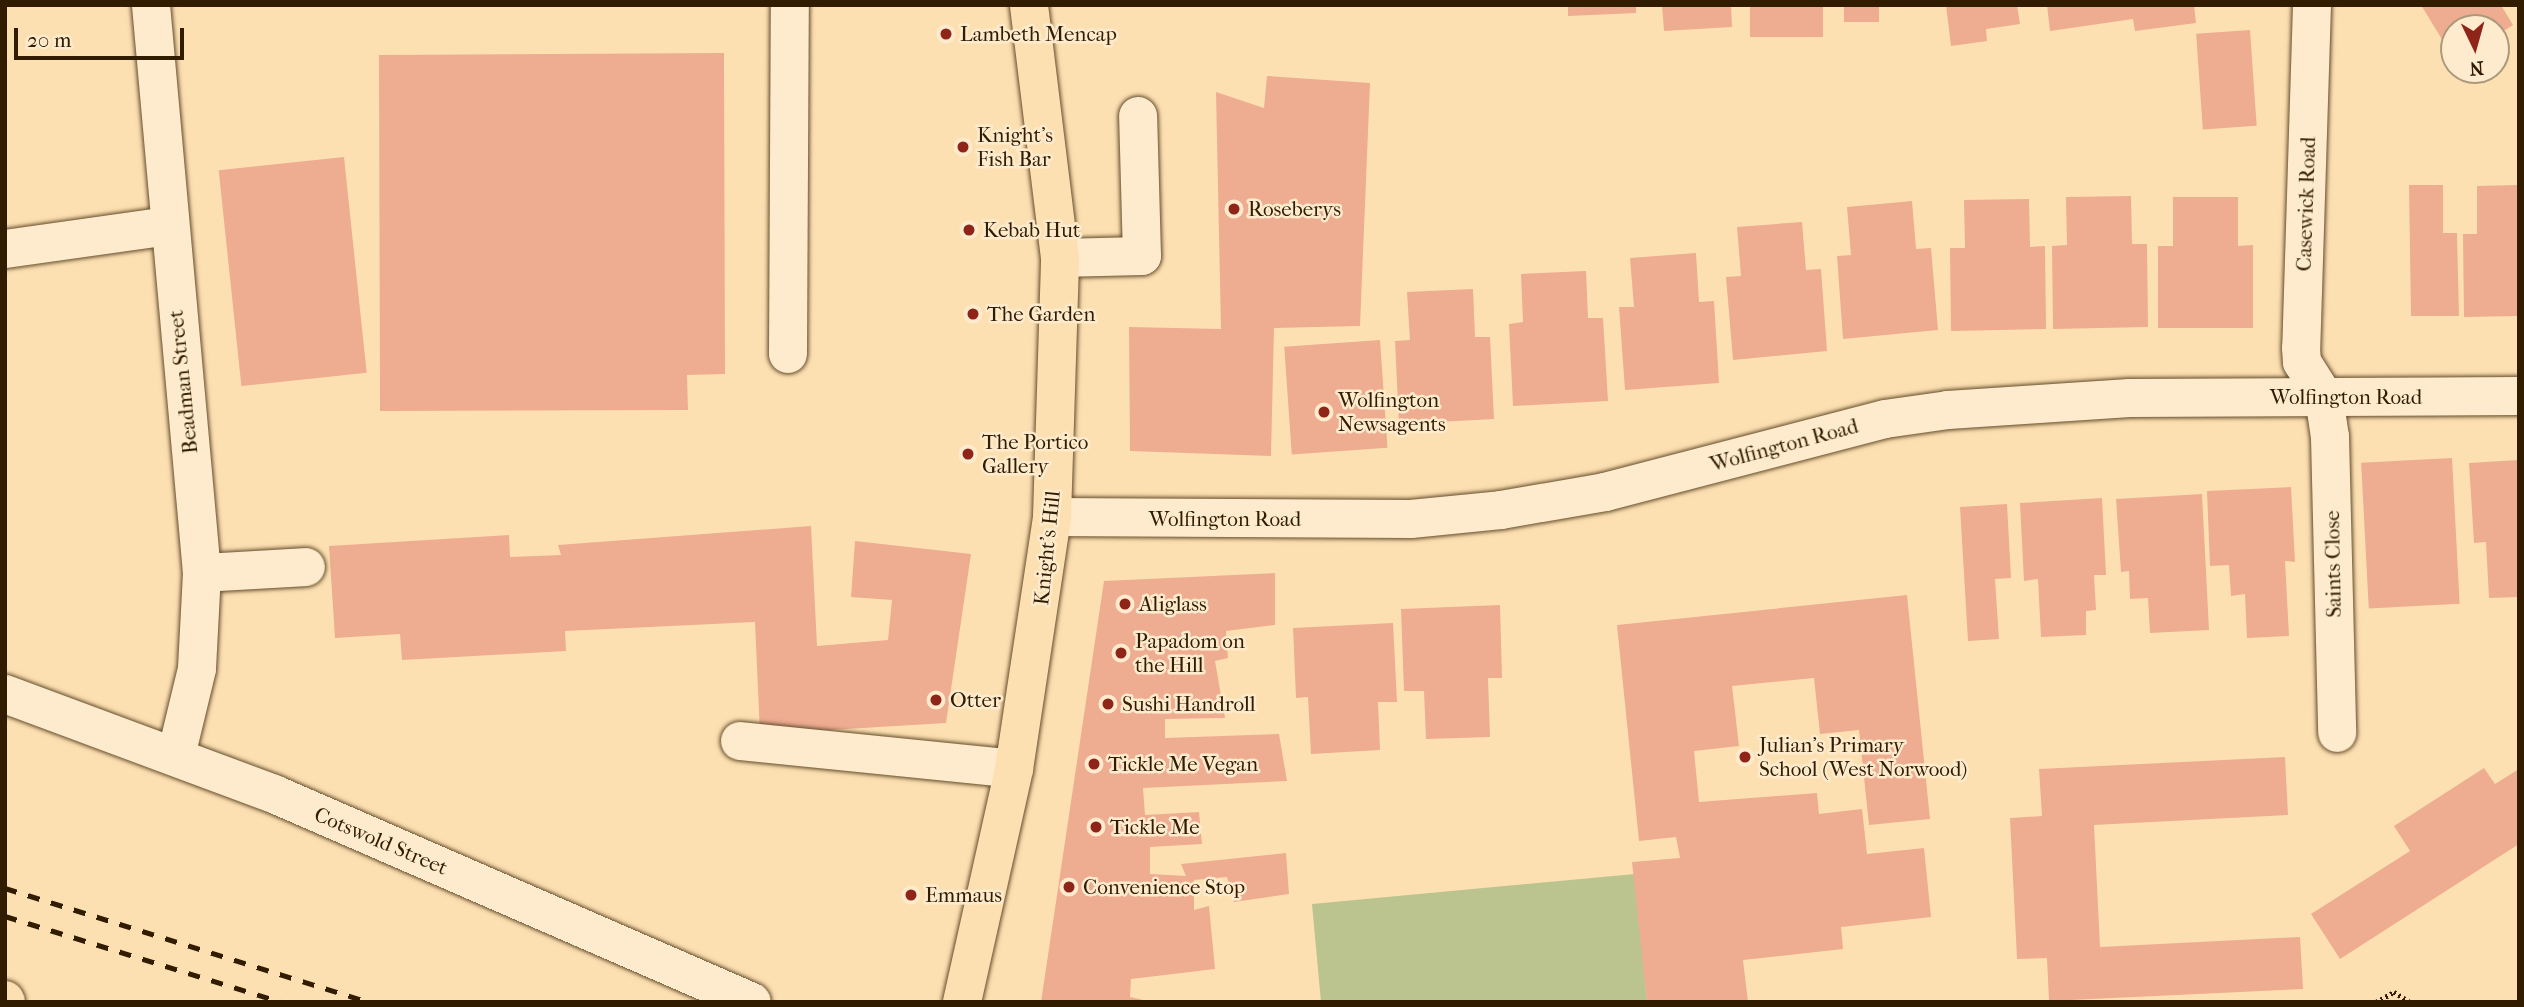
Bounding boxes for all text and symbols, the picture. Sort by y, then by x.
scale bar [18,14,187,58]
north arrow [2440,14,2510,84]
place label: Lambeth Mencap [960,21,1117,47]
marker: Lambeth Mencap [938,26,954,42]
text: 20 m [27,28,71,52]
text: N [2469,56,2485,80]
place label: Knight's Fish Bar [977,122,1053,172]
street label: Casewick Road [2291,136,2321,272]
marker: Knight's Fish Bar [955,139,971,155]
place label: Roseberys [1248,196,1341,222]
marker: Roseberys [1226,201,1242,217]
place label: Kebab Hut [983,217,1080,243]
marker: Kebab Hut [961,222,977,238]
place label: The Garden [987,301,1095,327]
marker: The Garden [965,306,981,322]
street label: Beadman Street [163,309,203,455]
street label: Wolfington Road [2270,384,2422,410]
place label: Wolfington Newsagents [1338,387,1446,437]
marker: Wolfington Newsagents [1316,404,1332,420]
street label: Wolfington Road [1707,413,1861,477]
place label: The Portico Gallery [982,429,1088,479]
marker: The Portico Gallery [960,446,976,462]
street label: Knight's Hill [1028,490,1066,606]
street label: Wolfington Road [1149,506,1301,532]
street label: Saints Close [2319,510,2347,618]
place label: Aliglass [1139,591,1207,617]
marker: Aliglass [1117,596,1133,612]
place label: Papadom on the Hill [1135,628,1245,678]
marker: Papadom on the Hill [1113,645,1129,661]
place label: Otter [950,687,1001,713]
place label: Sushi Handroll [1122,691,1256,717]
marker: Otter [928,692,944,708]
marker: Sushi Handroll [1100,696,1116,712]
place label: Julian's Primary School (West Norwood) [1759,732,1967,782]
marker: Julian's Primary School (West Norwood) [1737,749,1753,765]
place label: Tickle Me Vegan [1108,751,1258,777]
marker: Tickle Me Vegan [1086,756,1102,772]
street label: Cotswold Street [310,802,452,880]
place label: Tickle Me [1110,814,1200,840]
marker: Tickle Me [1088,819,1104,835]
place label: Convenience Stop [1083,874,1245,900]
marker: Convenience Stop [1061,879,1077,895]
place label: Emmaus [925,882,1002,908]
marker: Emmaus [903,887,919,903]

